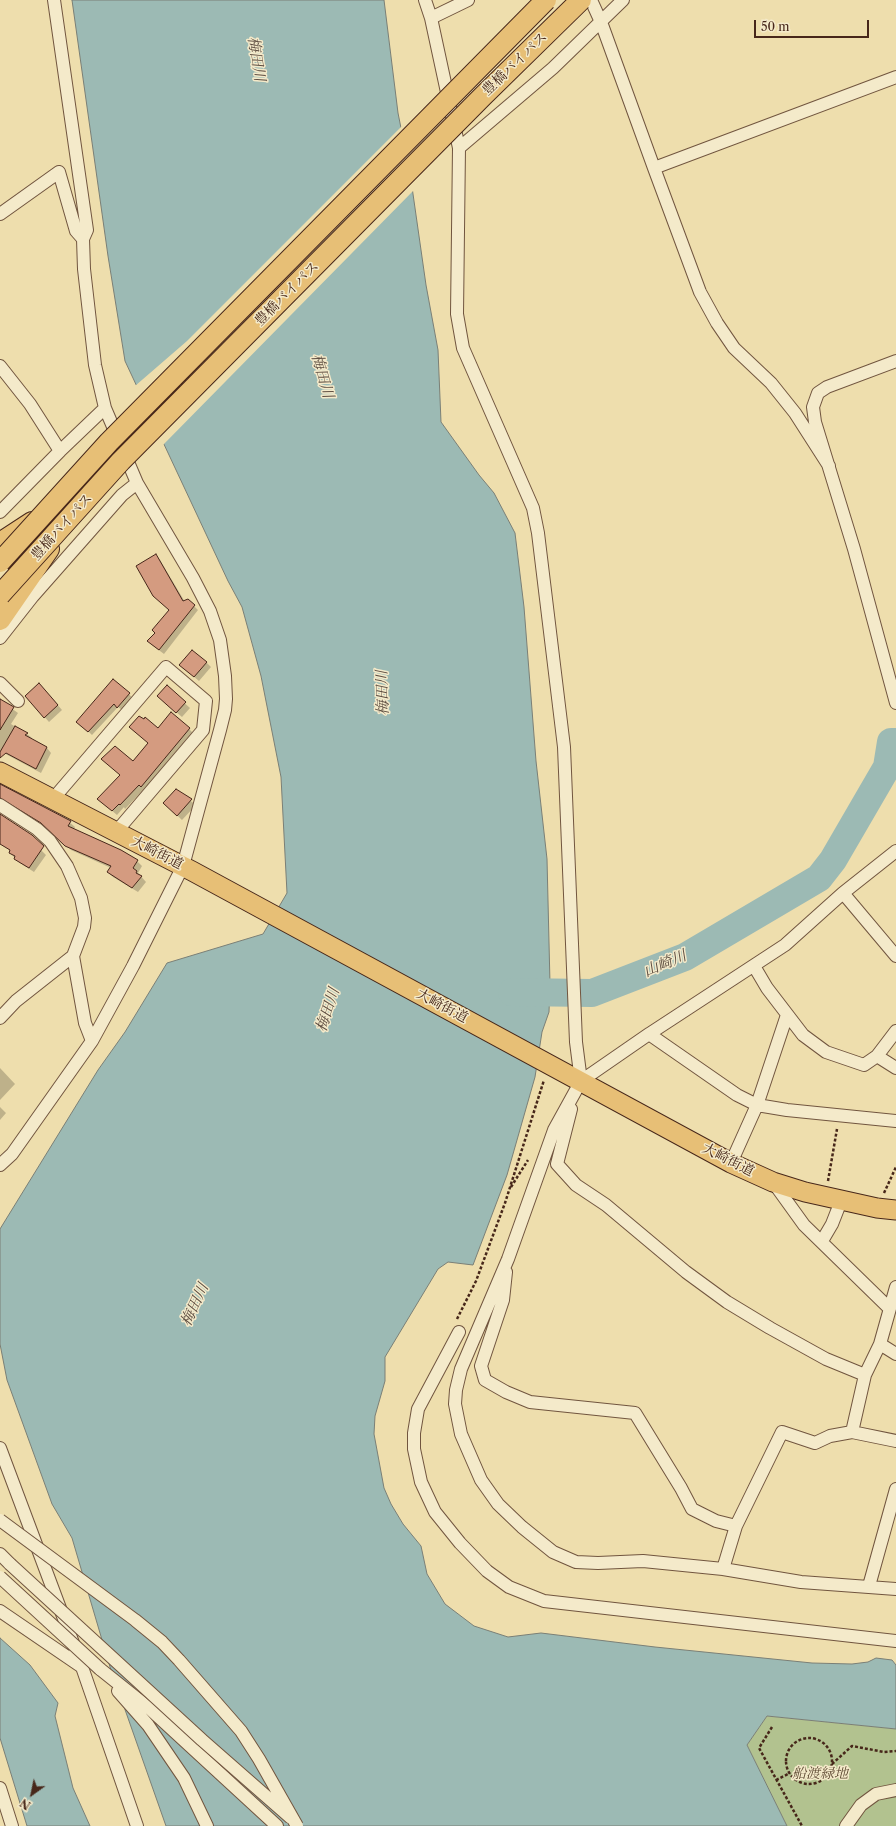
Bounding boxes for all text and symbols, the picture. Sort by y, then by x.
scale bar [756,12,871,38]
text: 50 m [761,19,790,34]
street label: 豊橋バイパス [479,29,551,99]
water label: 梅田川 [244,35,268,83]
street label: 豊橋バイパス [251,258,323,330]
water label: 梅田川 [307,352,337,400]
street label: 豊橋バイパス [28,490,96,564]
water label: 梅田川 [373,670,393,716]
street label: 大崎街道 [128,833,186,873]
water label: 山崎川 [641,947,689,981]
street label: 大崎街道 [413,985,471,1027]
water label: 梅田川 [312,986,344,1034]
street label: 大崎街道 [699,1140,757,1180]
water label: 梅田川 [177,1281,213,1329]
park label: 船渡緑地 [792,1766,848,1782]
north arrow [12,1774,52,1814]
text: N [18,1796,33,1813]

